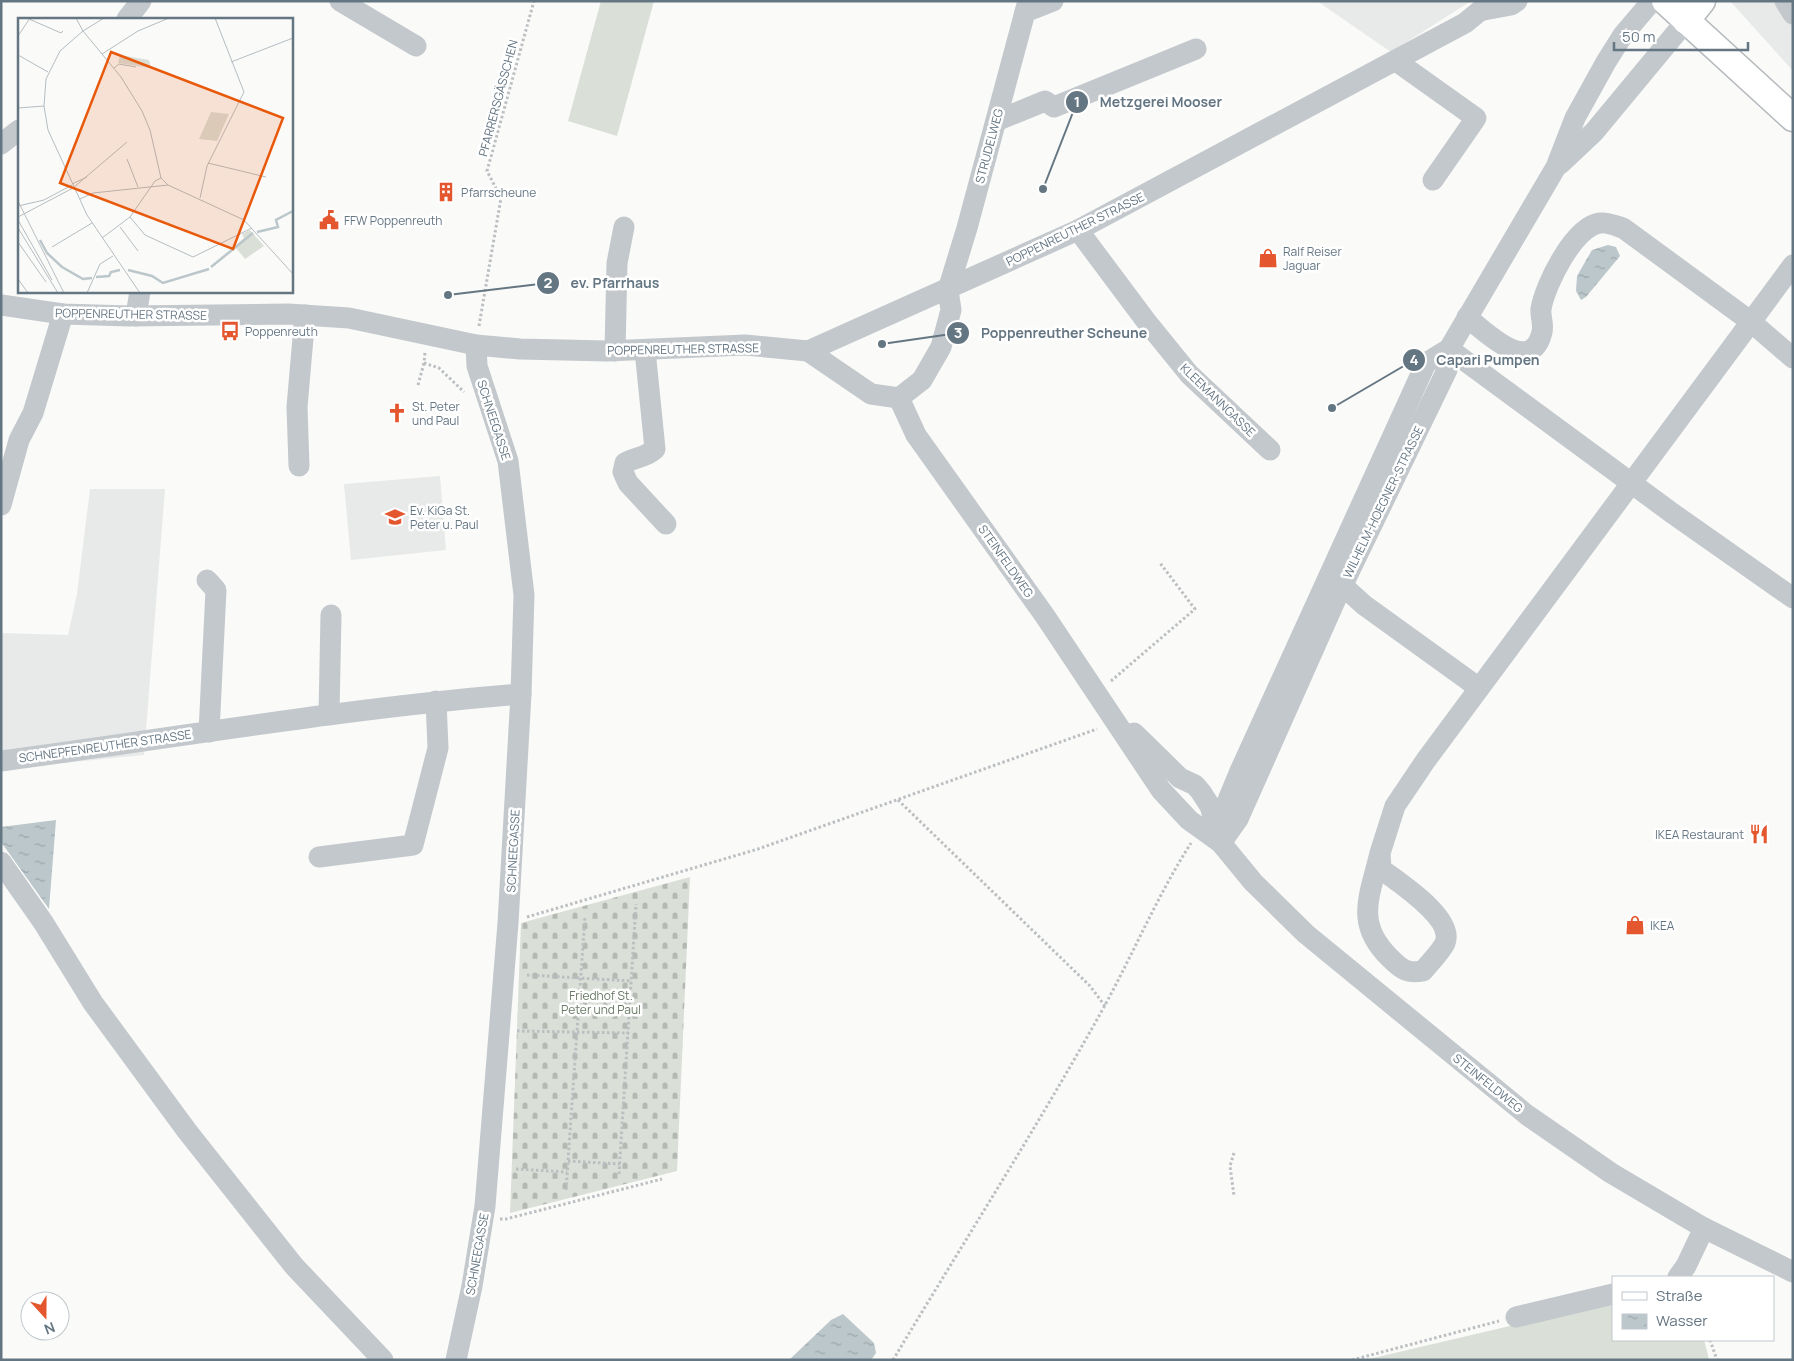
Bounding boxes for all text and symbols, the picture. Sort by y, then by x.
inset map [18,18,292,292]
scale bar [1614,20,1748,52]
text: 50 m [1622,26,1656,47]
street label: PFARRERSGÄSSCHEN [474,38,522,158]
callout: Metzgerei Mooser [1065,87,1232,116]
text: 1 [1074,91,1080,112]
text: Metzgerei Mooser [1100,92,1223,111]
street label: STRUDELWEG [971,106,1007,185]
building icon: Pfarrscheune [435,181,457,203]
place label: Pfarrscheune [461,184,536,201]
street label: POPPENREUTHER STRASSE [1003,188,1147,270]
public building icon: FFW Poppenreuth [318,209,340,231]
place label: FFW Poppenreuth [344,212,442,229]
place label: Ralf Reiser Jaguar [1283,243,1342,274]
shop icon: Ralf Reiser Jaguar [1257,247,1279,269]
callout: ev. Pfarrhaus [536,268,669,297]
text: 2 [544,272,553,293]
text: ev. Pfarrhaus [571,273,660,292]
street label: POPPENREUTHER STRASSE [55,304,207,324]
callout: Poppenreuther Scheune [946,318,1157,347]
bus stop icon: Poppenreuth [219,320,241,342]
text: 3 [954,322,962,343]
place label: Poppenreuth [245,323,318,340]
text: Poppenreuther Scheune [981,323,1147,342]
street label: POPPENREUTHER STRASSE [607,339,759,359]
callout: Capari Pumpen [1401,346,1550,375]
text: 4 [1409,349,1419,370]
text: Capari Pumpen [1436,350,1540,369]
street label: KLEEMANNGASSE [1177,360,1259,440]
street label: SCHNEEGASSE [473,378,515,462]
place label: St. Peter und Paul [412,398,460,429]
church icon: St. Peter und Paul [386,402,408,424]
street label: WILHELM-HOEGNER-STRASSE [1339,423,1427,581]
place label: Ev. KiGa St. Peter u. Paul [410,502,479,533]
school or university icon: Ev. KiGa St. Peter u. Paul [384,506,406,528]
street label: STEINFELDWEG [975,521,1038,601]
street label: SCHNEPFENREUTHER STRASSE [18,725,192,767]
street label: SCHNEEGASSE [502,809,524,893]
restaurant icon: IKEA Restaurant [1748,823,1770,845]
place label: IKEA Restaurant [1655,826,1744,843]
shop icon: IKEA [1624,914,1646,936]
place label: IKEA [1650,917,1675,934]
park label: Friedhof St. Peter und Paul [561,987,641,1018]
street label: STEINFELDWEG [1450,1050,1527,1117]
street label: SCHNEEGASSE [461,1211,493,1296]
legend [1612,1276,1774,1341]
text: Straße [1656,1285,1703,1306]
north arrow [20,1291,70,1341]
text: Wasser [1656,1310,1708,1331]
text: N [42,1318,58,1339]

